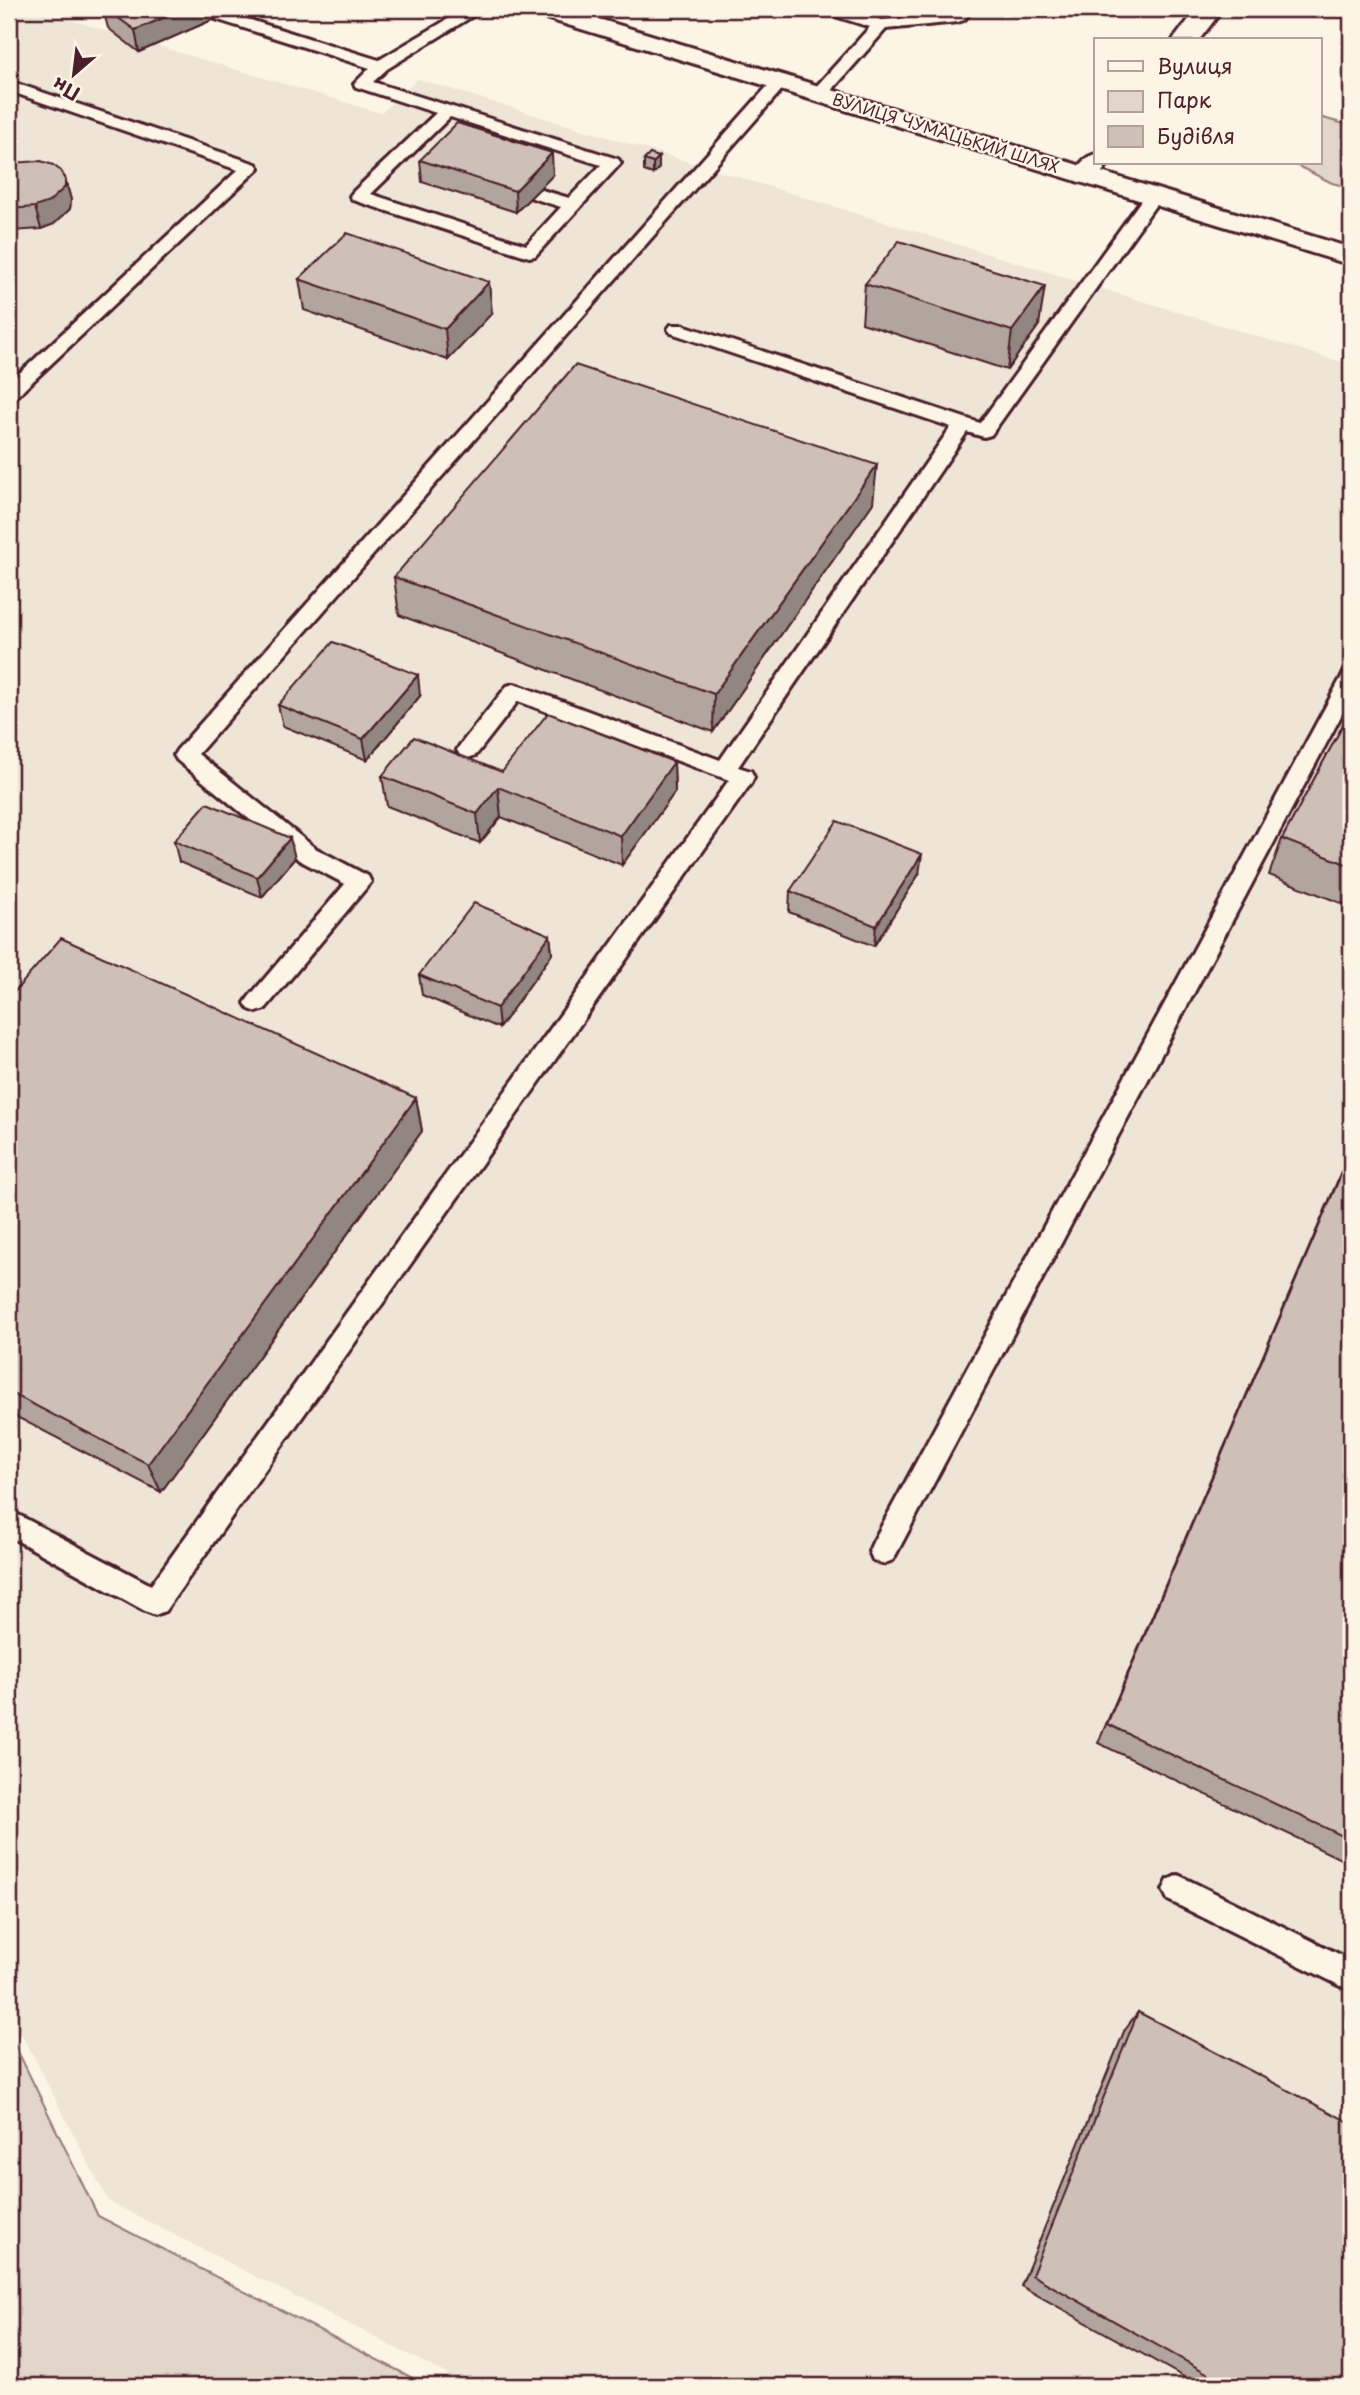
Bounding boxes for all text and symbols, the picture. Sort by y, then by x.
north arrow [38,38,108,108]
legend [1094,38,1322,164]
text: Вулиця [1157,49,1233,81]
text: Пн [47,71,84,109]
text: Парк [1157,83,1212,115]
street label: ВУЛИЦЯ ЧУМАЦЬКИЙ ШЛЯХ [830,86,1063,178]
text: Будівля [1157,119,1235,151]

